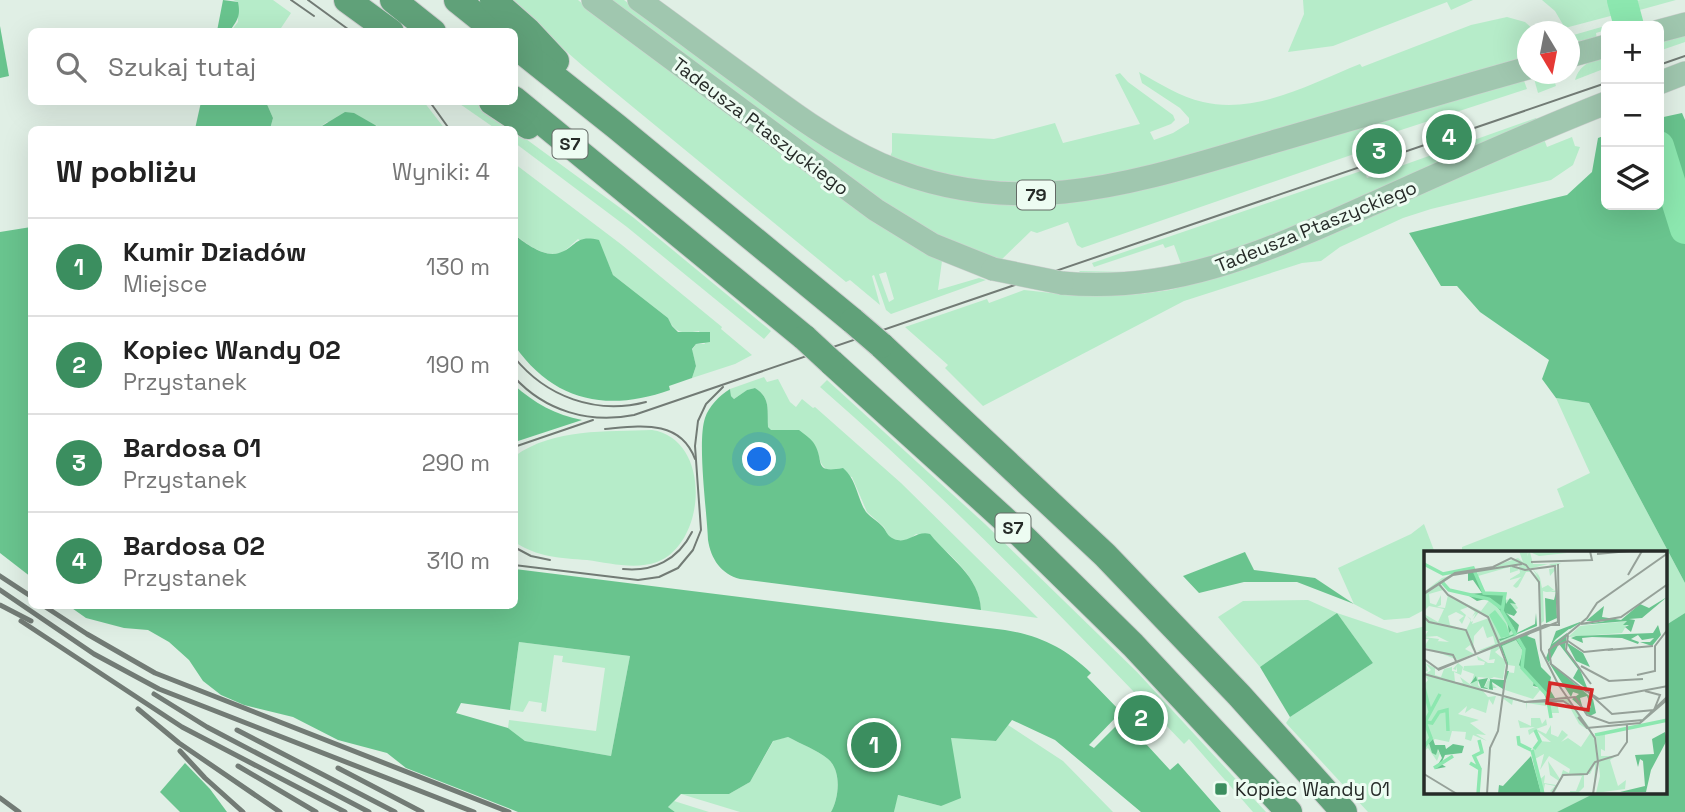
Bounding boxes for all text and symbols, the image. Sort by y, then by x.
north arrow [1517,21,1580,84]
map controls [1601,21,1664,210]
button: + [1601,21,1664,84]
search box [28,28,518,105]
icon: search [52,48,90,86]
text: Szukaj tutaj [108,50,256,84]
street label: Tadeusza Ptaszyckiego [667,52,854,201]
button: − [1601,84,1664,147]
pin: 4 [1426,111,1472,163]
pin: 3 [1356,125,1402,177]
road number: S7 [552,130,588,159]
button: layers [1601,147,1664,210]
text: W pobliżu [56,152,197,191]
text: Wyniki: 4 [392,157,490,187]
street label: Tadeusza Ptaszyckiego [1212,175,1420,278]
road number: 79 [1017,180,1055,210]
text: Kumir Dziadów [123,235,306,269]
text: 1 [74,252,84,282]
text: 130 m [426,252,490,282]
text: Miejsce [123,269,207,299]
text: Kopiec Wandy 02 [123,333,341,367]
text: 2 [72,350,86,380]
text: 190 m [426,350,490,380]
text: Przystanek [123,367,247,397]
text: Bardosa 01 [123,431,261,465]
your location [742,442,776,476]
text: 3 [72,448,86,478]
text: 290 m [422,448,490,478]
text: Przystanek [123,465,247,495]
road number: S7 [996,514,1030,542]
text: Bardosa 02 [123,529,265,563]
text: 4 [72,546,86,576]
text: 310 m [426,546,490,576]
inset map [1424,551,1668,794]
text: Przystanek [123,563,247,593]
pin: 2 [1118,692,1164,744]
pin: 1 [851,719,897,771]
place label: Kopiec Wandy 01 [1235,777,1390,802]
marker: Kopiec Wandy 01 [1213,781,1229,797]

